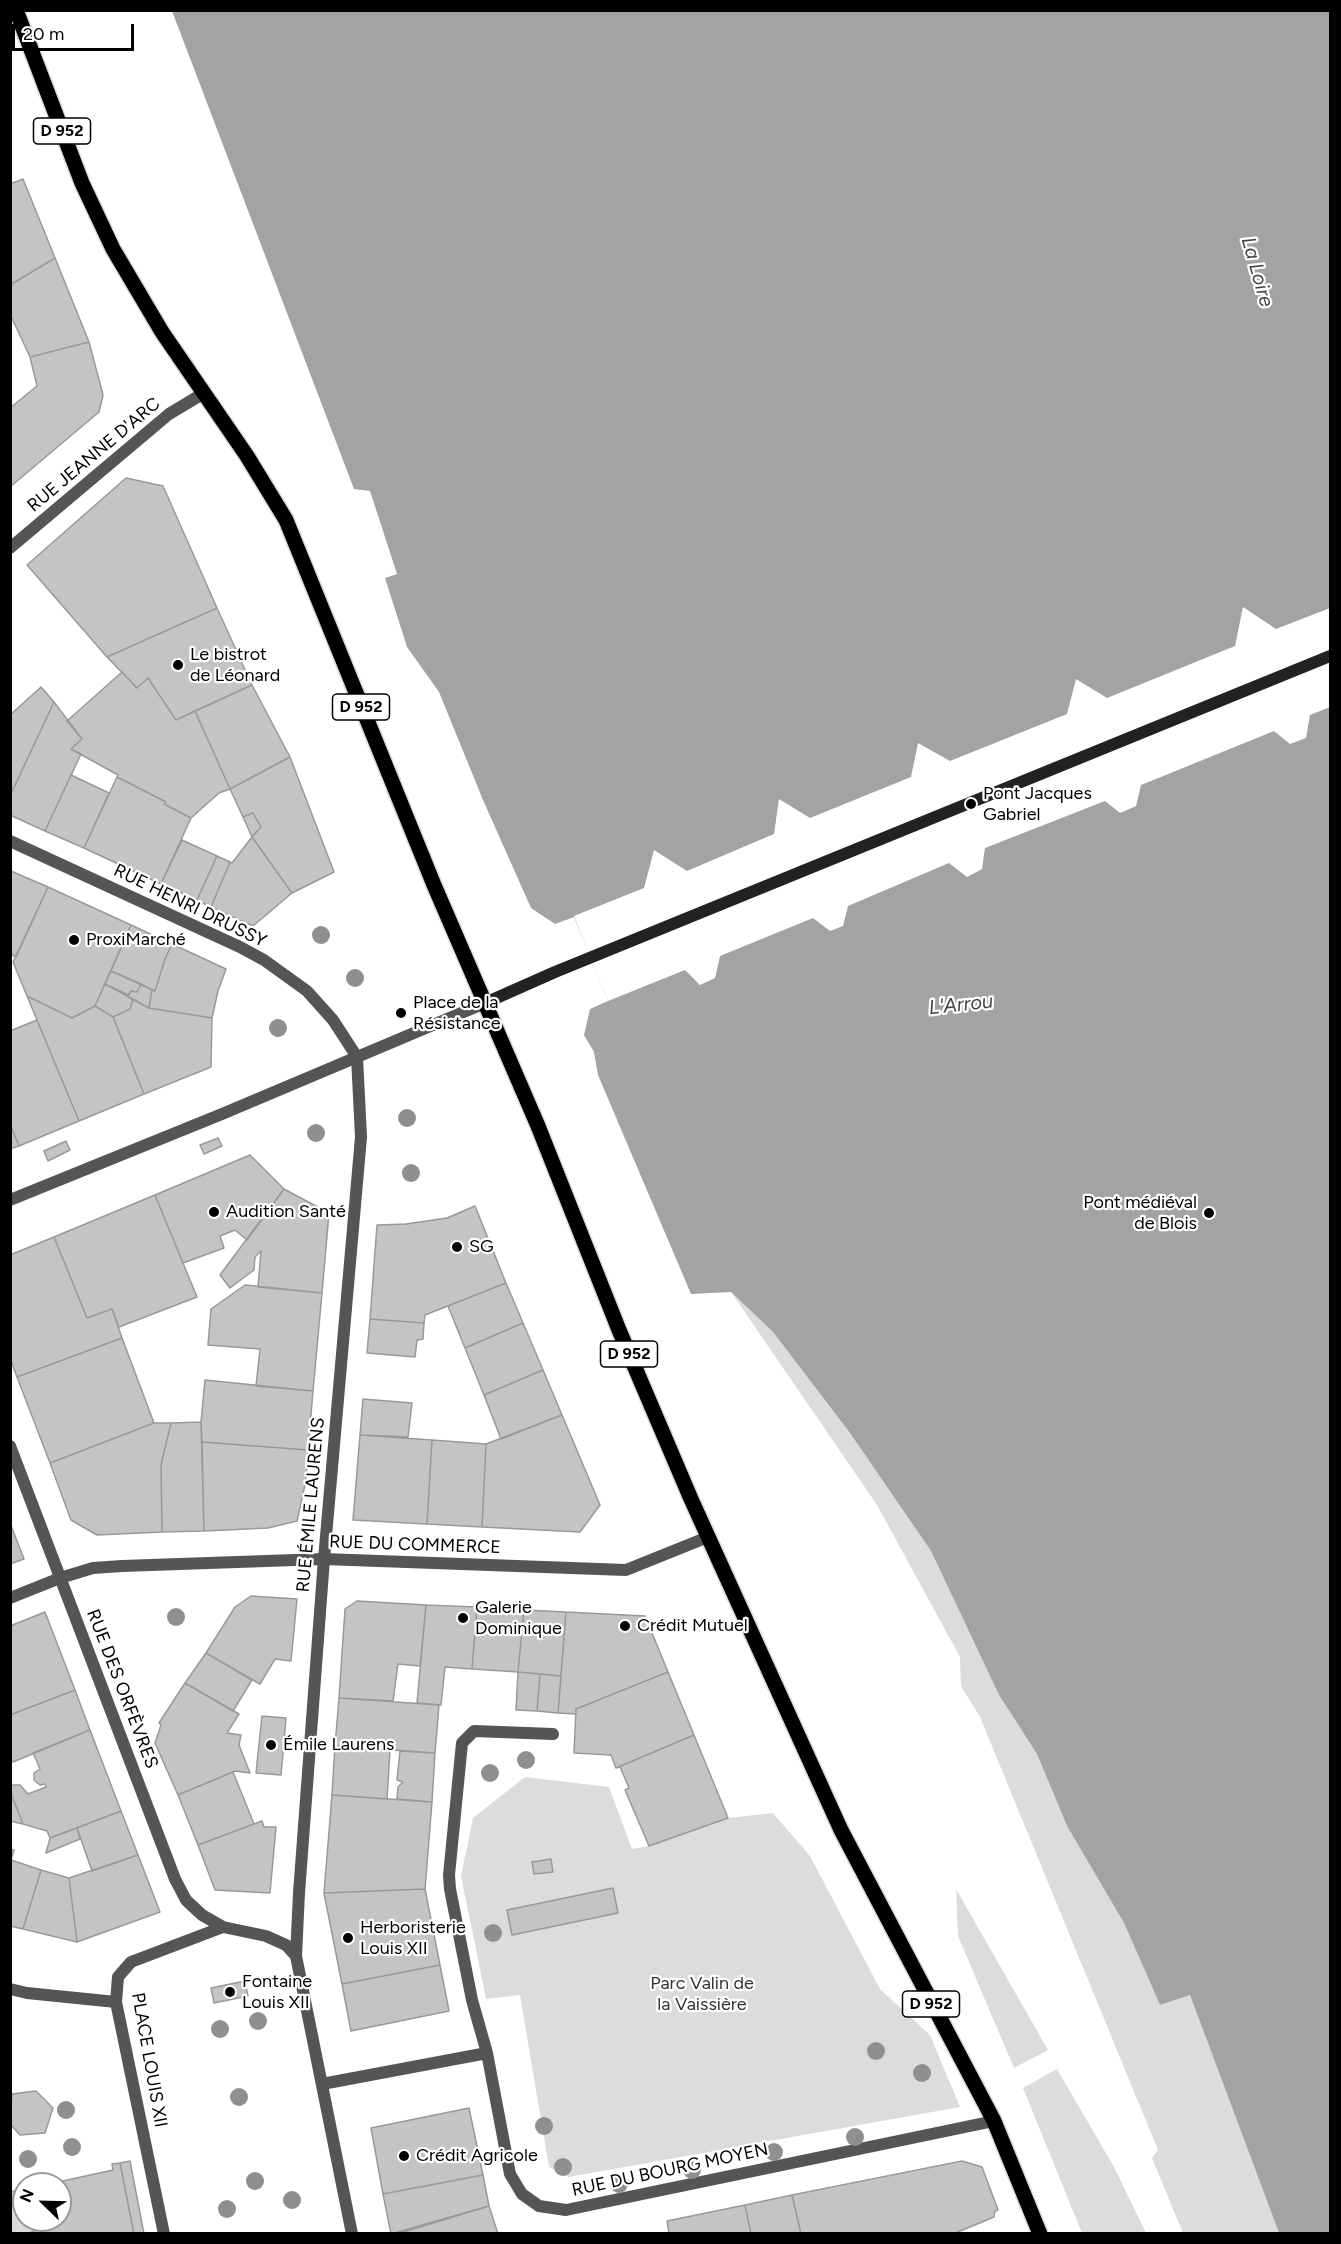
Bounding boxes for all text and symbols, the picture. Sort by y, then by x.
scale bar [15,12,136,50]
text: 20 m [23,23,64,45]
road number: D 952 [34,118,90,144]
water label: La Loire [1236,234,1278,310]
street label: RUE JEANNE D'ARC [23,393,165,517]
place label: Le bistrot de Léonard [190,644,280,686]
marker: Le bistrot de Léonard [171,658,185,672]
road number: D 952 [332,694,389,720]
place label: Pont Jacques Gabriel [983,783,1092,826]
marker: Pont Jacques Gabriel [964,797,978,811]
street label: RUE HENRI DRUSSY [110,860,270,952]
place label: ProxiMarché [86,929,186,951]
marker: ProxiMarché [67,933,81,947]
water label: L'Arrou [928,990,994,1020]
place label: Place de la Résistance [413,992,501,1034]
marker: Place de la Résistance [394,1006,408,1020]
place label: Pont médiéval de Blois [1083,1192,1197,1234]
place label: Audition Santé [226,1201,346,1223]
marker: Audition Santé [207,1205,221,1219]
marker: Pont médiéval de Blois [1202,1206,1216,1220]
place label: SG [469,1236,494,1258]
marker: SG [450,1240,464,1254]
road number: D 952 [600,1341,658,1367]
street label: RUE ÉMILE LAURENS [293,1417,329,1593]
street label: RUE DU COMMERCE [329,1531,501,1559]
place label: Galerie Dominique [475,1597,562,1640]
street label: RUE DES ORFÈVRES [82,1606,162,1772]
marker: Galerie Dominique [456,1611,470,1625]
place label: Crédit Mutuel [637,1615,748,1637]
marker: Crédit Mutuel [618,1619,632,1633]
place label: Émile Laurens [283,1734,394,1756]
marker: Émile Laurens [264,1738,278,1752]
place label: Herboristerie Louis XII [360,1917,466,1960]
marker: Herboristerie Louis XII [341,1931,355,1945]
place label: Fontaine Louis XII [242,1971,312,2014]
park label: Parc Valin de la Vaissière [650,1973,754,2016]
marker: Fontaine Louis XII [223,1985,237,1999]
street label: PLACE LOUIS XII [127,1991,171,2129]
road number: D 952 [902,1991,960,2017]
street label: RUE DU BOURG MOYEN [570,2139,770,2201]
place label: Crédit Agricole [416,2145,538,2167]
marker: Crédit Agricole [397,2149,411,2163]
north arrow [12,2172,72,2232]
text: N [16,2186,38,2205]

